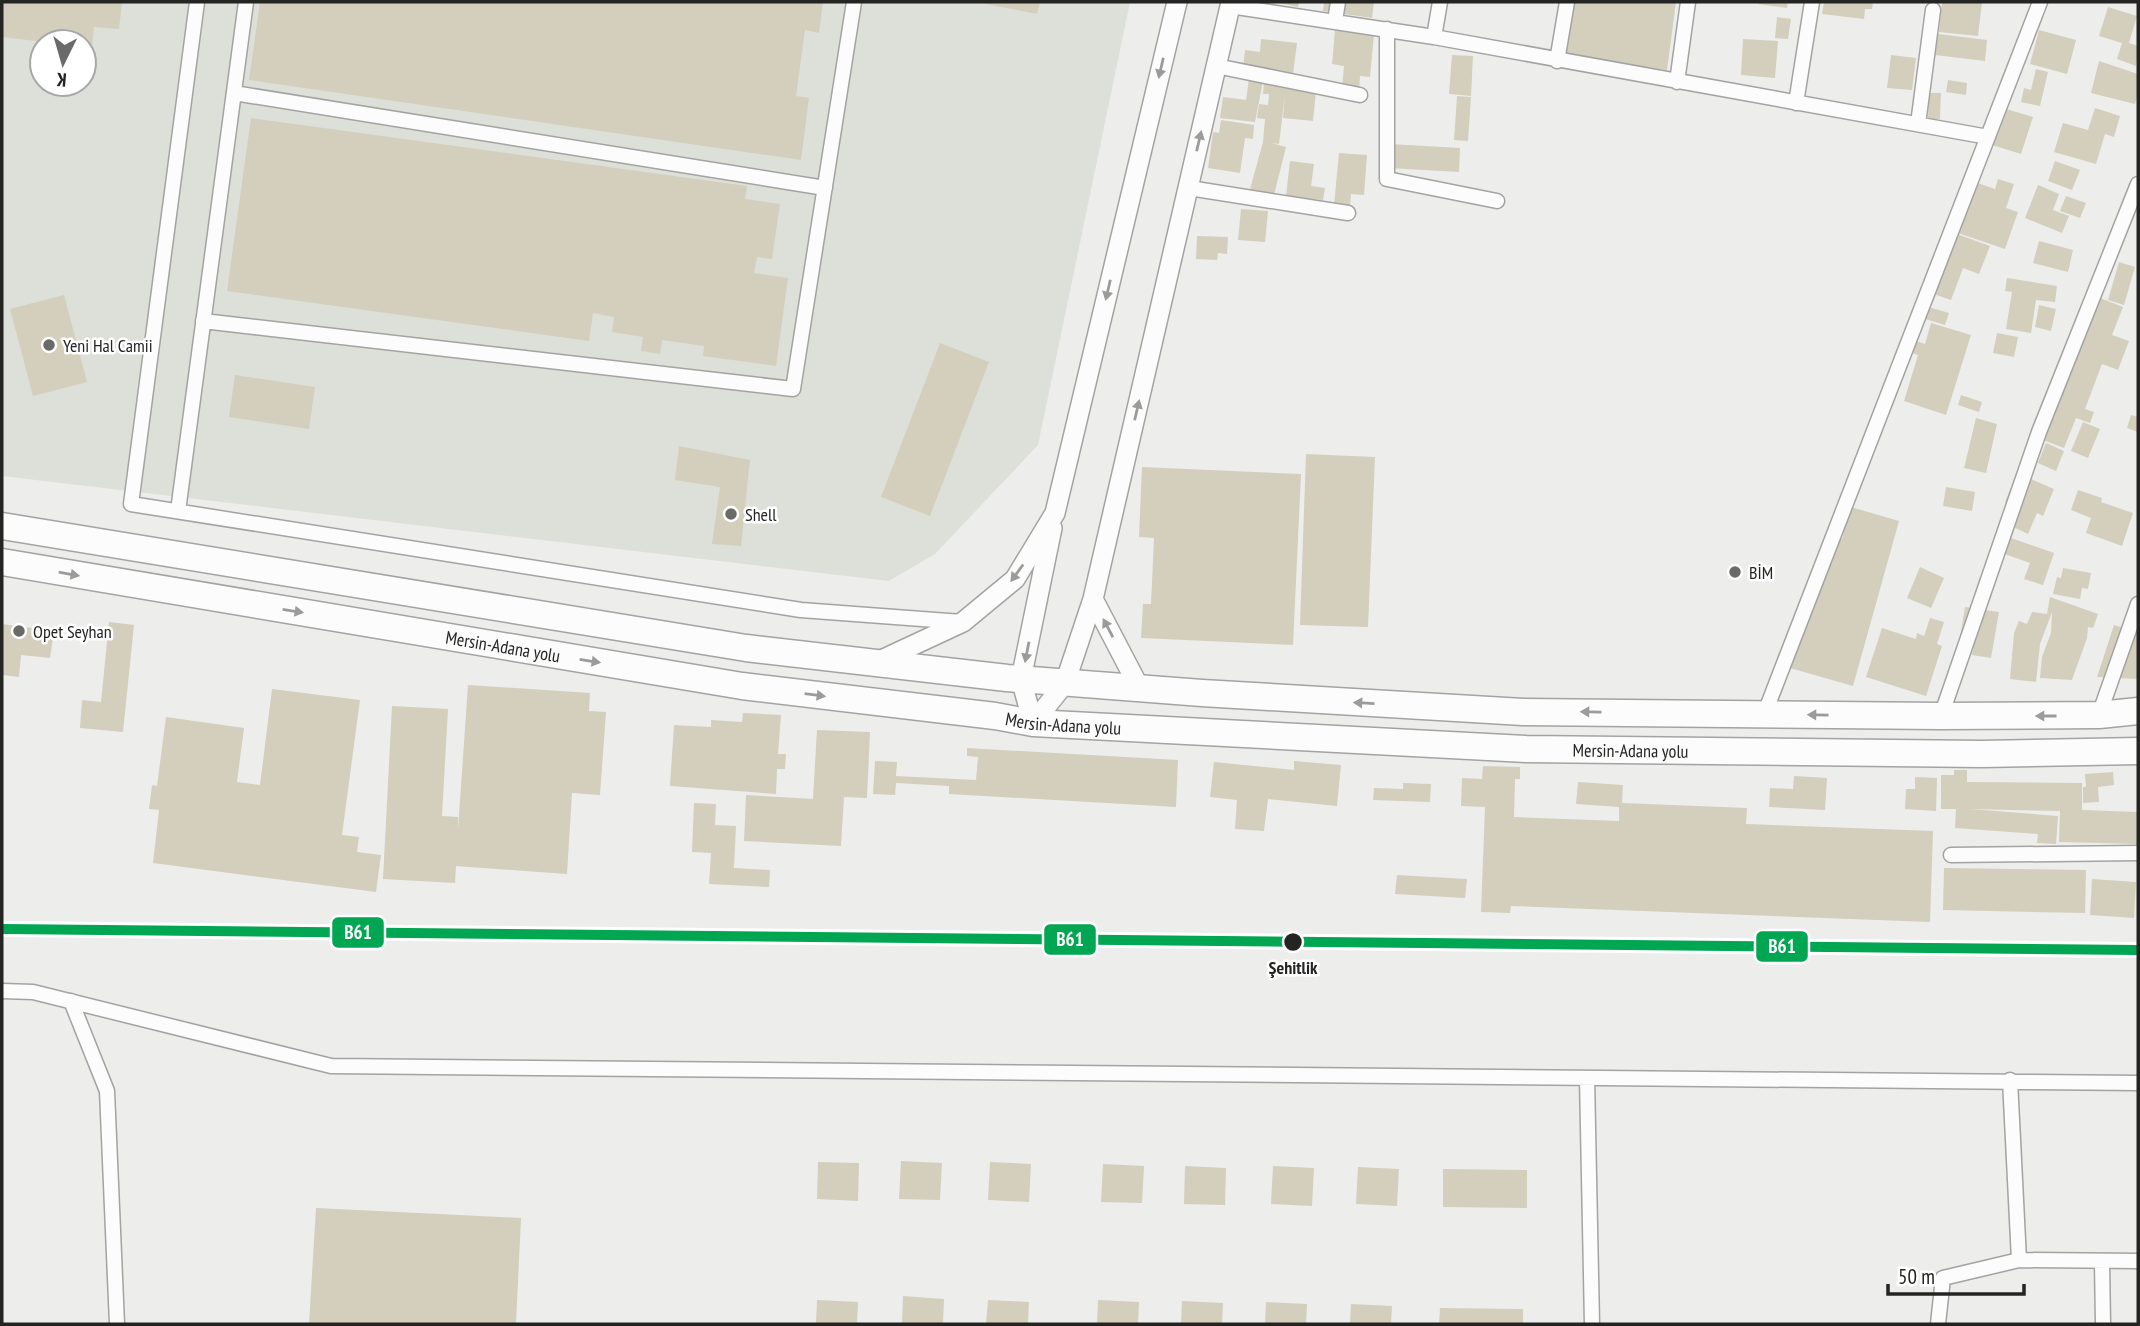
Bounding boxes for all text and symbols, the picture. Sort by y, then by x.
north arrow [28,28,98,98]
one-way arrow [1155,57,1166,79]
text: K [55,68,67,92]
one-way arrow [1194,129,1205,151]
one-way arrow [1103,279,1114,301]
place label: Yeni Hal Camii [63,334,153,357]
marker: Yeni Hal Camii [41,337,57,353]
one-way arrow [1132,399,1143,421]
place label: Shell [745,503,777,526]
marker: Shell [723,506,739,522]
place label: BİM [1749,561,1773,584]
one-way arrow [1010,564,1024,582]
marker: BİM [1727,564,1743,580]
one-way arrow [58,569,80,580]
one-way arrow [282,606,304,617]
one-way arrow [1103,618,1115,638]
place label: Opet Seyhan [33,620,112,643]
marker: Opet Seyhan [11,623,27,639]
street label: Mersin-Adana yolu [444,625,562,667]
one-way arrow [1021,641,1032,663]
one-way arrow [579,656,601,667]
one-way arrow [804,689,826,700]
one-way arrow [1352,697,1374,708]
street label: Mersin-Adana yolu [1004,707,1122,739]
one-way arrow [1580,707,1602,718]
one-way arrow [1807,709,1829,721]
one-way arrow [2035,710,2057,721]
street label: Mersin-Adana yolu [1573,738,1689,762]
line badge: B61 [331,916,385,949]
text: B61 [344,920,372,944]
line badge: B61 [1043,923,1097,956]
text: B61 [1056,927,1084,951]
line badge: B61 [1755,930,1809,963]
marker: Şehitlik [1282,931,1304,953]
text: B61 [1768,934,1796,958]
place label: Şehitlik [1269,956,1318,979]
scale bar [1888,1252,2024,1296]
text: 50 m [1898,1263,1935,1290]

